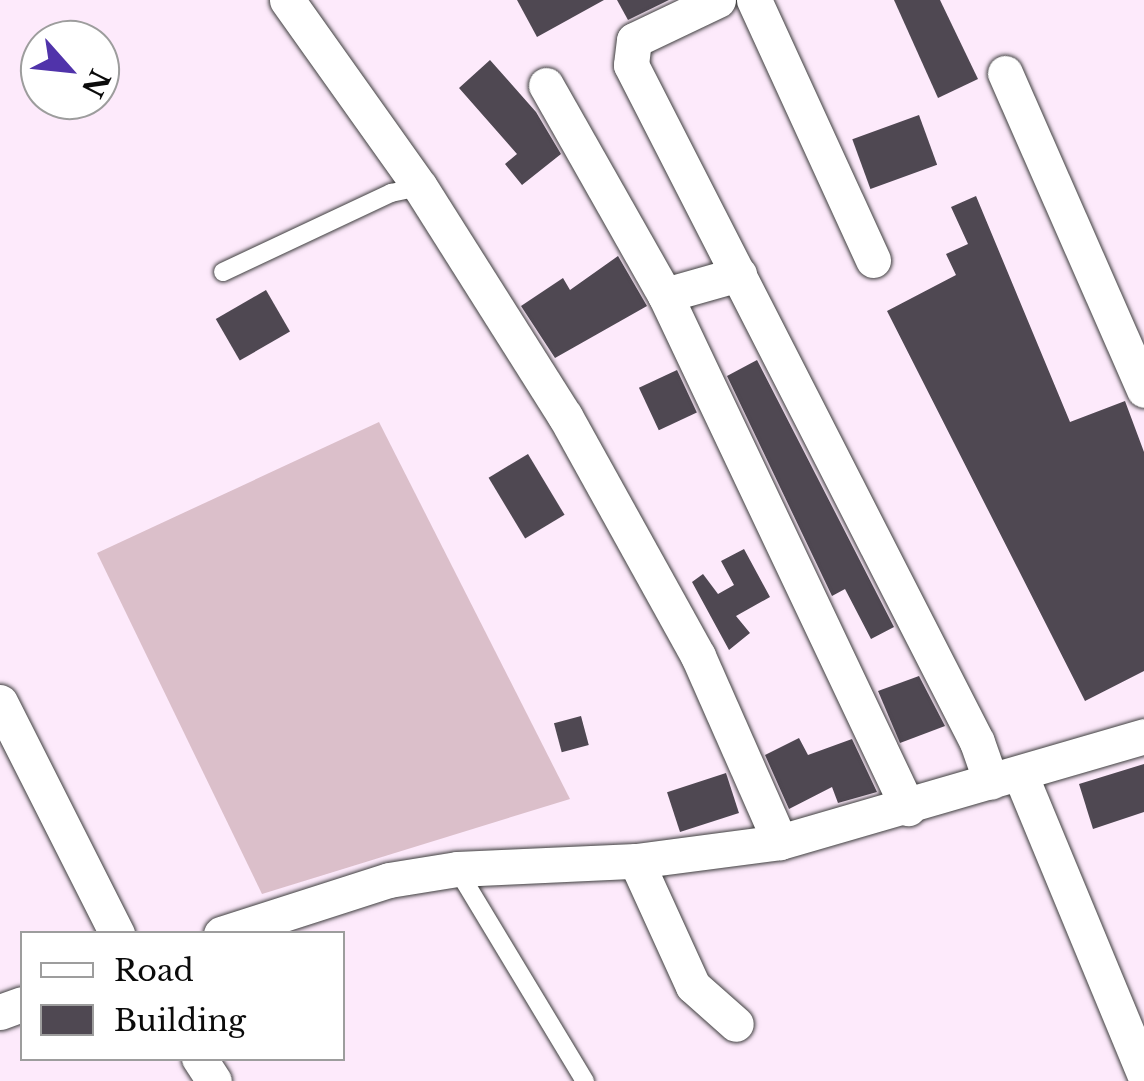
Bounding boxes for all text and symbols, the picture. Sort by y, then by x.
north arrow [20,20,120,120]
text: N [74,63,117,103]
legend [20,931,345,1061]
text: Road [114,952,194,989]
text: Building [114,1002,246,1039]

